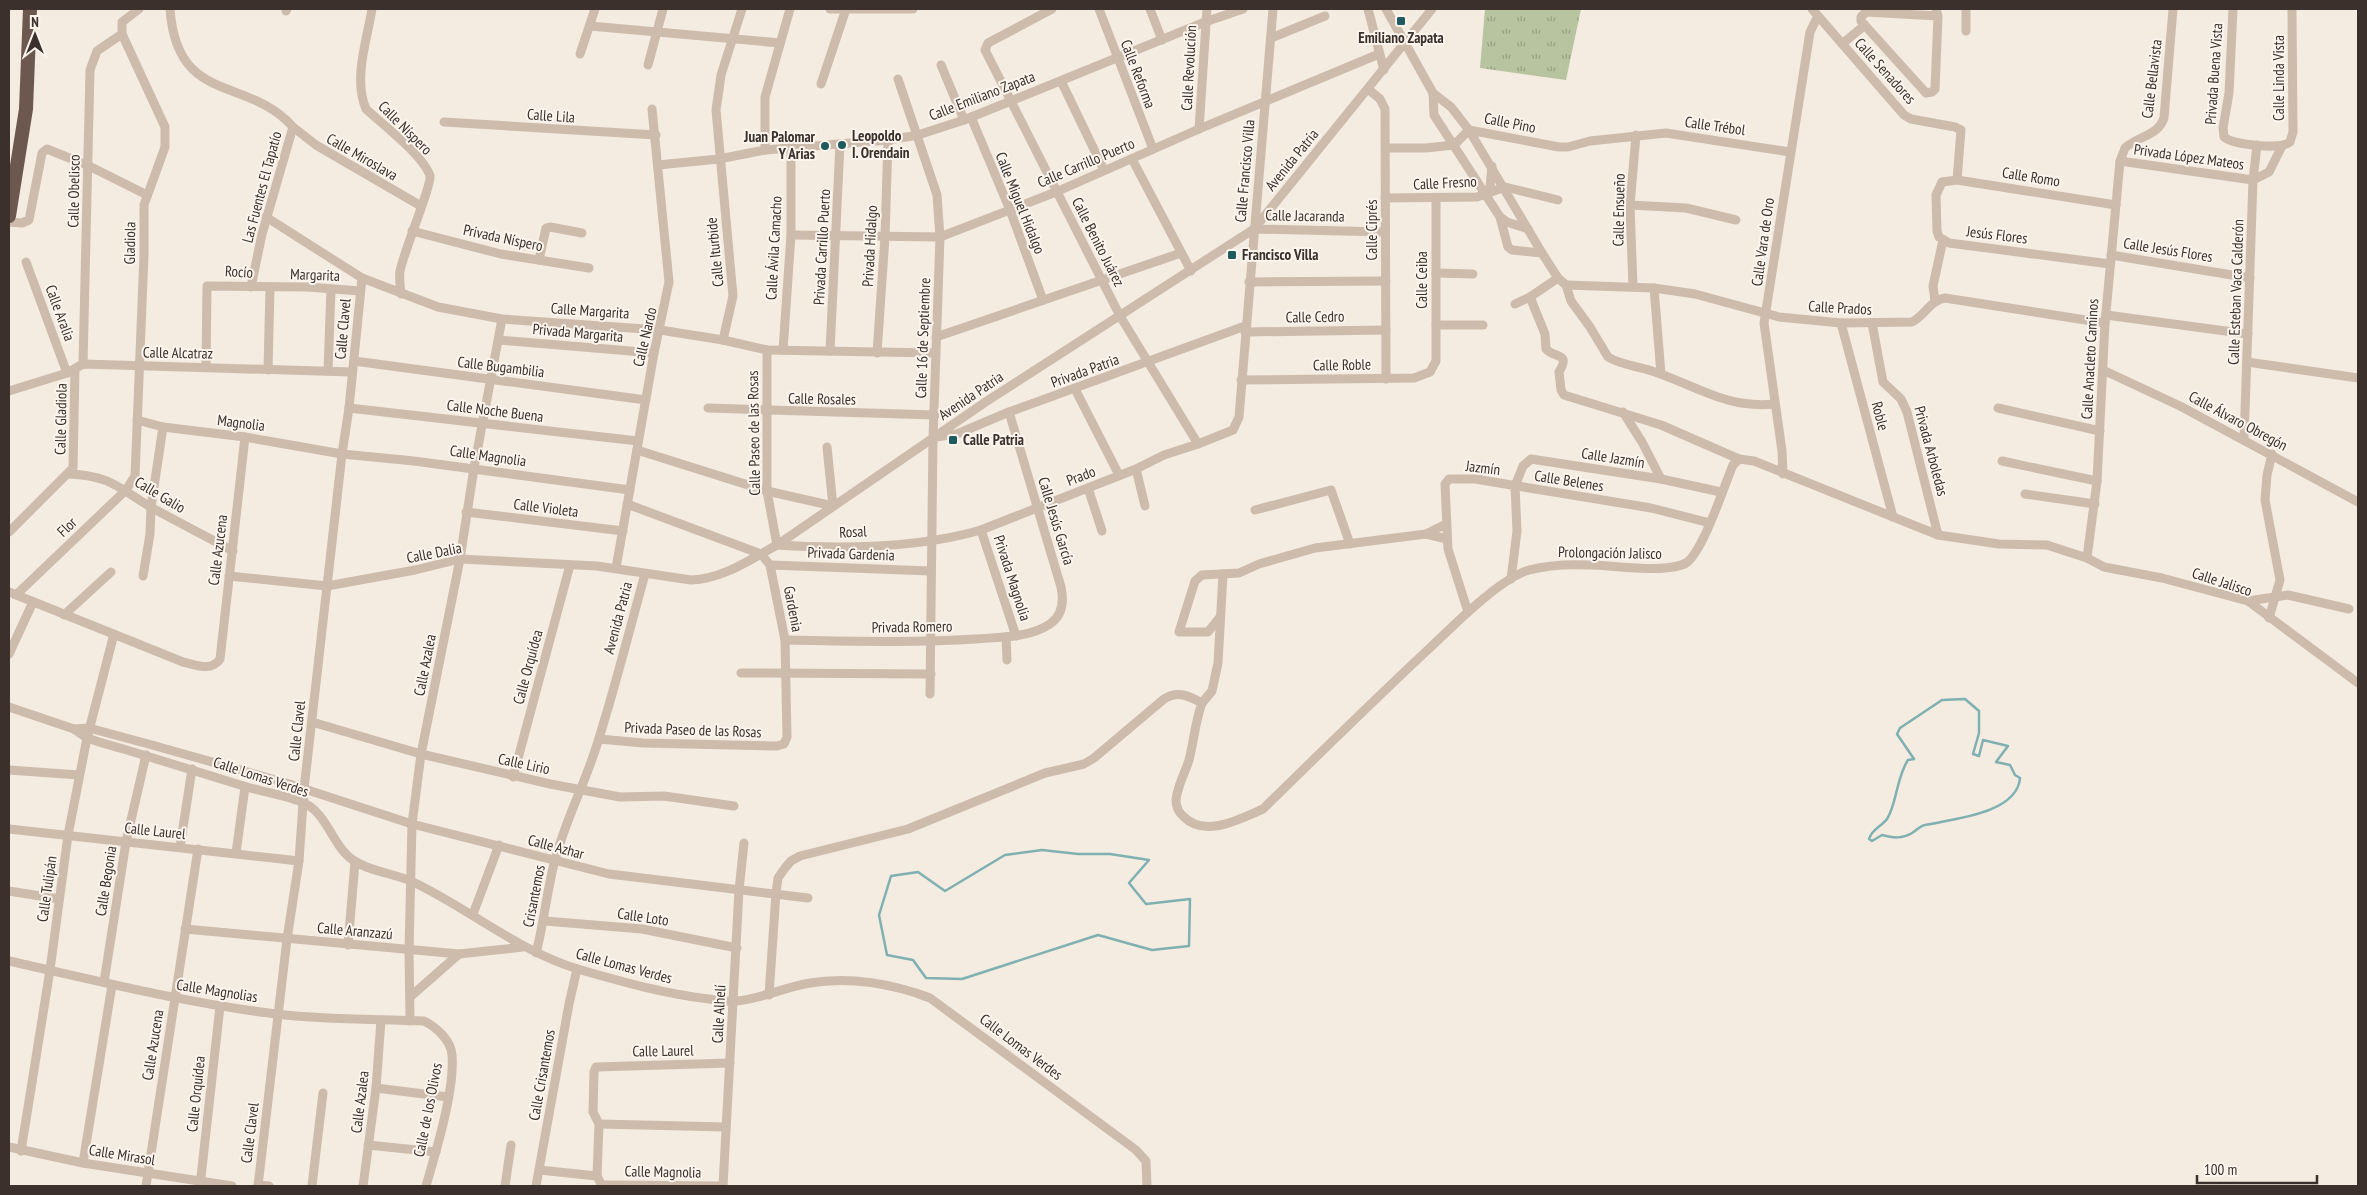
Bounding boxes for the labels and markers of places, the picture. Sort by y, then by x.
marker: Emiliano Zapata [1395,15,1407,27]
place label: Emiliano Zapata [1358,28,1444,47]
place label: Leopoldo I. Orendain [852,126,910,162]
place label: Juan Palomar Y Arias [743,127,816,163]
marker: Leopoldo I. Orendain [836,139,848,151]
marker: Juan Palomar Y Arias [819,140,831,152]
place label: Francisco Villa [1242,245,1318,264]
marker: Francisco Villa [1226,249,1238,261]
place label: Calle Patria [963,430,1024,449]
marker: Calle Patria [947,434,959,446]

